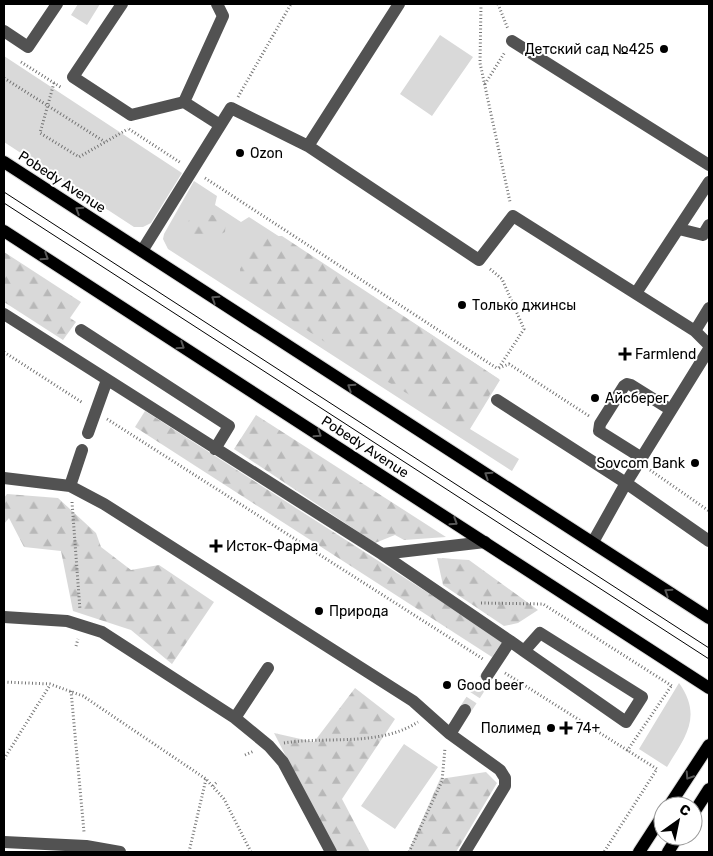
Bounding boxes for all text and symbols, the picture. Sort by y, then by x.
place label: Детский сад №425 [525,41,654,58]
marker: Детский сад №425 [658,43,670,55]
place label: Ozon [250,145,283,162]
street label: Pobedy Avenue [15,147,109,217]
marker: Ozon [234,147,246,159]
one-way arrow [75,207,84,217]
one-way arrow [39,251,48,261]
one-way arrow [211,295,220,305]
place label: Только джинсы [472,297,576,314]
marker: Только джинсы [456,299,468,311]
one-way arrow [176,339,185,349]
place label: Farmlend [635,346,696,363]
marker: Farmlend [619,348,631,360]
one-way arrow [348,383,357,393]
place label: Айсберег [605,390,669,407]
marker: Айсберег [589,392,601,404]
street label: Pobedy Avenue [318,412,412,482]
one-way arrow [312,428,321,437]
place label: Sovcom Bank [597,455,686,472]
marker: Sovcom Bank [689,457,701,469]
one-way arrow [484,472,494,481]
one-way arrow [448,516,458,525]
place label: Исток-Фарма [226,538,318,555]
marker: Исток-Фарма [210,540,222,552]
one-way arrow [665,589,674,598]
place label: Природа [329,603,388,620]
marker: Природа [313,605,325,617]
place label: Good beer [457,677,524,694]
marker: Good beer [441,679,453,691]
place label: Полимед [481,720,541,737]
place label: 74+ [576,720,600,737]
marker: Полимед [545,722,557,734]
marker: 74+ [560,722,572,734]
one-way arrow [686,770,695,779]
north arrow [653,796,703,846]
text: С [676,801,694,820]

